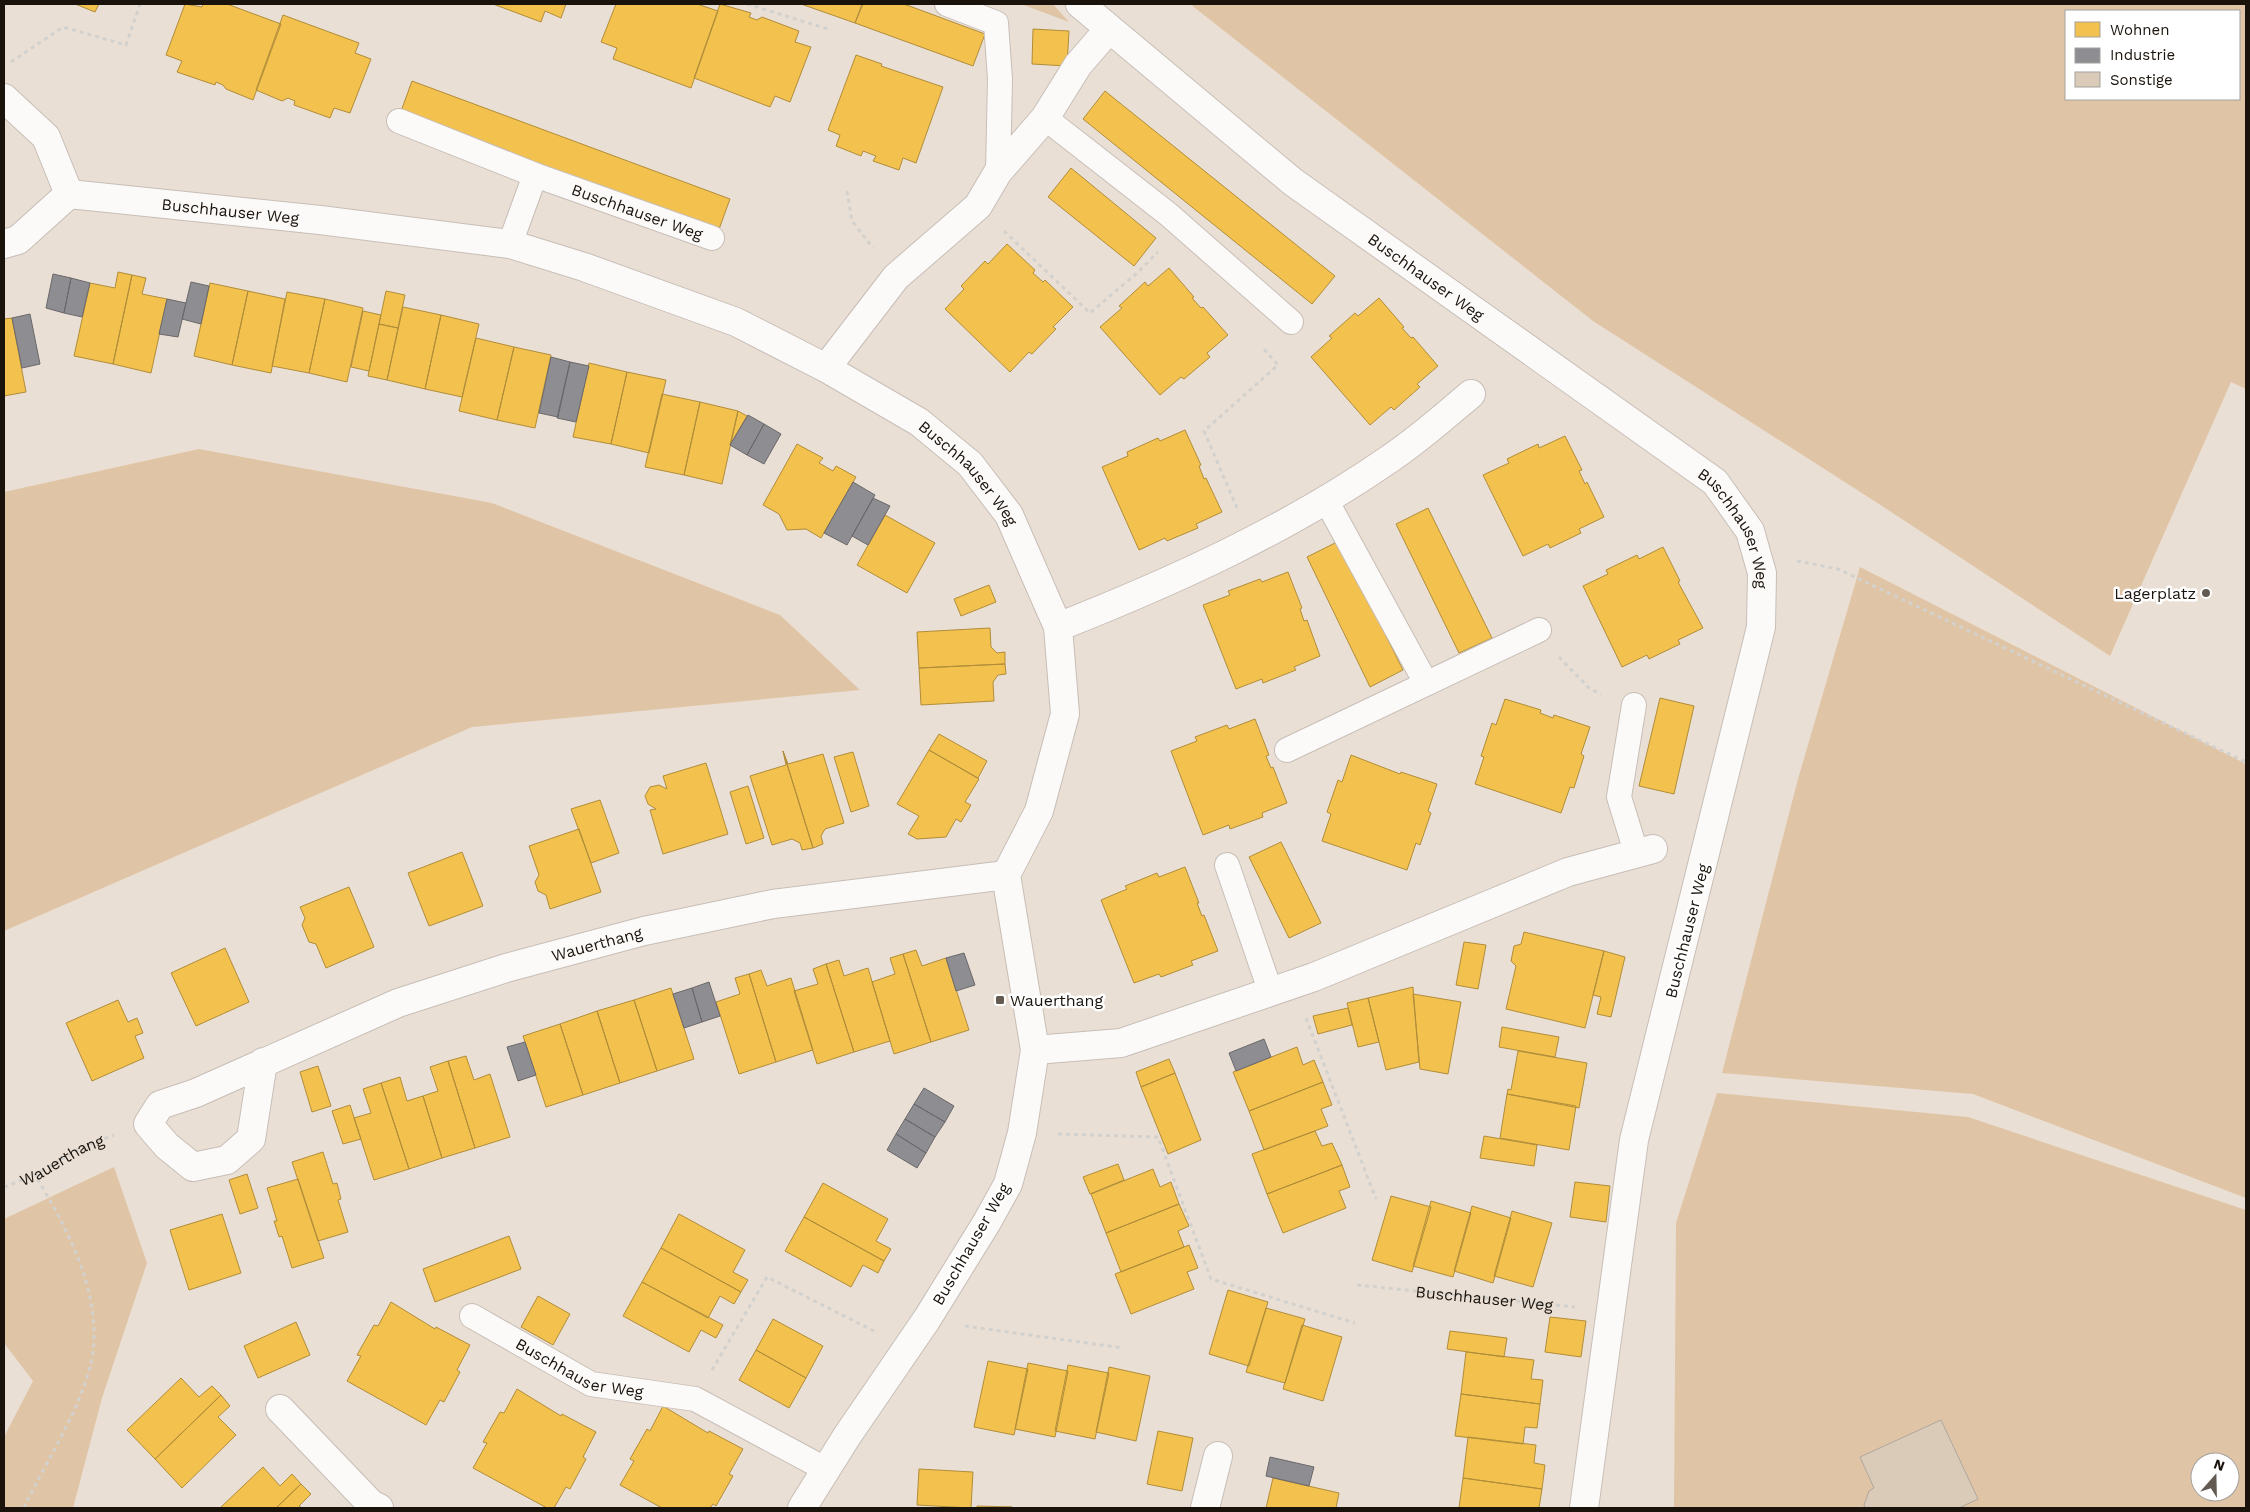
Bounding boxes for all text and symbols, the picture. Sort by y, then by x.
legend [2065,10,2240,100]
text: Wohnen [2110,21,2169,39]
text: Industrie [2110,46,2175,64]
text: Sonstige [2110,71,2173,89]
street label: Buschhauser Weg [569,179,706,244]
street label: Buschhauser Weg [161,194,300,227]
street label: Buschhauser Weg [1364,229,1488,325]
street label: Buschhauser Weg [915,416,1022,529]
street label: Buschhauser Weg [1695,464,1772,589]
place label: Lagerplatz [2114,584,2196,603]
marker: Lagerplatz [2200,587,2212,599]
street label: Buschhauser Weg [1661,861,1713,1000]
street label: Wauerthang [549,922,645,965]
place label: Wauerthang [1010,991,1104,1010]
marker: Wauerthang [994,994,1006,1006]
street label: Wauerthang [17,1130,107,1190]
street label: Buschhauser Weg [928,1179,1014,1308]
street label: Buschhauser Weg [1415,1281,1554,1314]
street label: Buschhauser Weg [512,1334,645,1401]
north arrow [2190,1452,2240,1502]
text: N [2212,1455,2227,1474]

